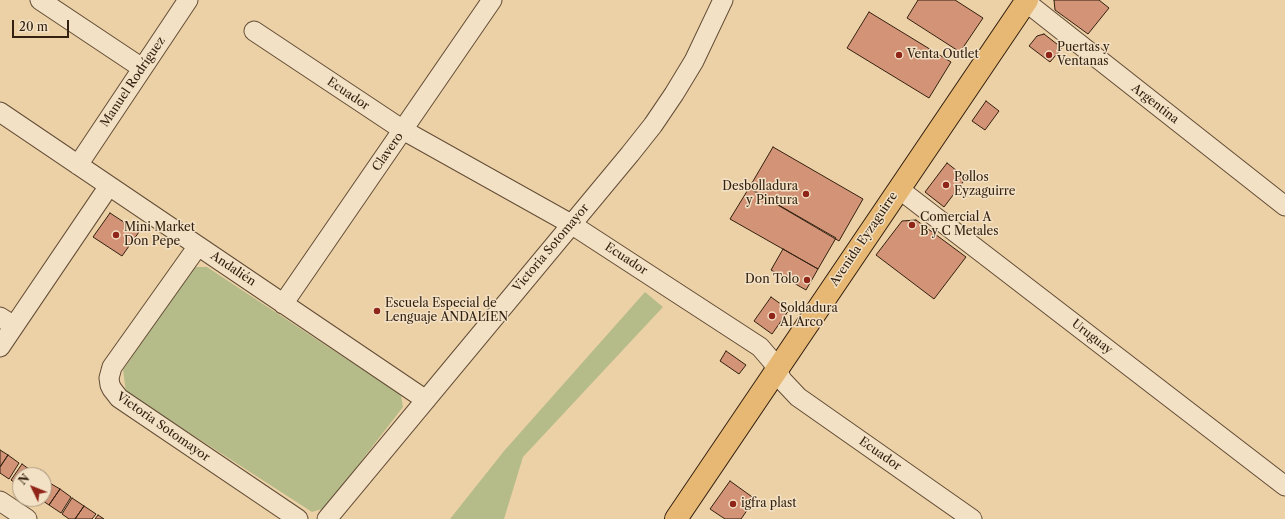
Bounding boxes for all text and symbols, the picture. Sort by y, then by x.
scale bar [14,12,71,38]
text: 20 m [19,19,48,34]
street label: Manuel Rodríguez [98,34,168,130]
place label: Puertas y Ventanas [1057,41,1110,69]
place label: Venta Outlet [907,48,979,62]
marker: Venta Outlet [894,50,904,60]
marker: Puertas y Ventanas [1044,50,1054,60]
street label: Ecuador [324,75,372,113]
street label: Argentina [1128,81,1182,127]
street label: Clavero [369,130,407,174]
place label: Pollos Eyzaguirre [954,171,1015,199]
place label: Desbolladura y Pintura [722,180,798,208]
marker: Pollos Eyzaguirre [941,180,951,190]
marker: Desbolladura y Pintura [801,189,811,199]
street label: Avenida Eyzaguirre [827,189,901,289]
street label: Victoria Sotomayor [510,201,592,295]
place label: Comercial A B y C Metales [920,211,999,239]
marker: Comercial A B y C Metales [907,220,917,230]
place label: Mini Market Don Pepe [124,221,195,249]
marker: Mini Market Don Pepe [111,230,121,240]
street label: Ecuador [602,240,650,278]
street label: Andalién [208,249,258,289]
place label: Don Tolo [745,273,799,287]
marker: Don Tolo [802,275,812,285]
place label: Escuela Especial de Lenguaje ANDALIEN [385,297,508,325]
place label: Soldadura Al Arco [780,302,838,330]
marker: Escuela Especial de Lenguaje ANDALIEN [372,306,382,316]
marker: Soldadura Al Arco [767,311,777,321]
street label: Uruguay [1069,317,1115,357]
street label: Victoria Sotomayor [114,389,212,465]
street label: Ecuador [856,434,904,474]
north arrow [12,467,52,507]
text: N [16,471,32,488]
place label: igfra plast [741,497,796,511]
marker: igfra plast [728,499,738,509]

